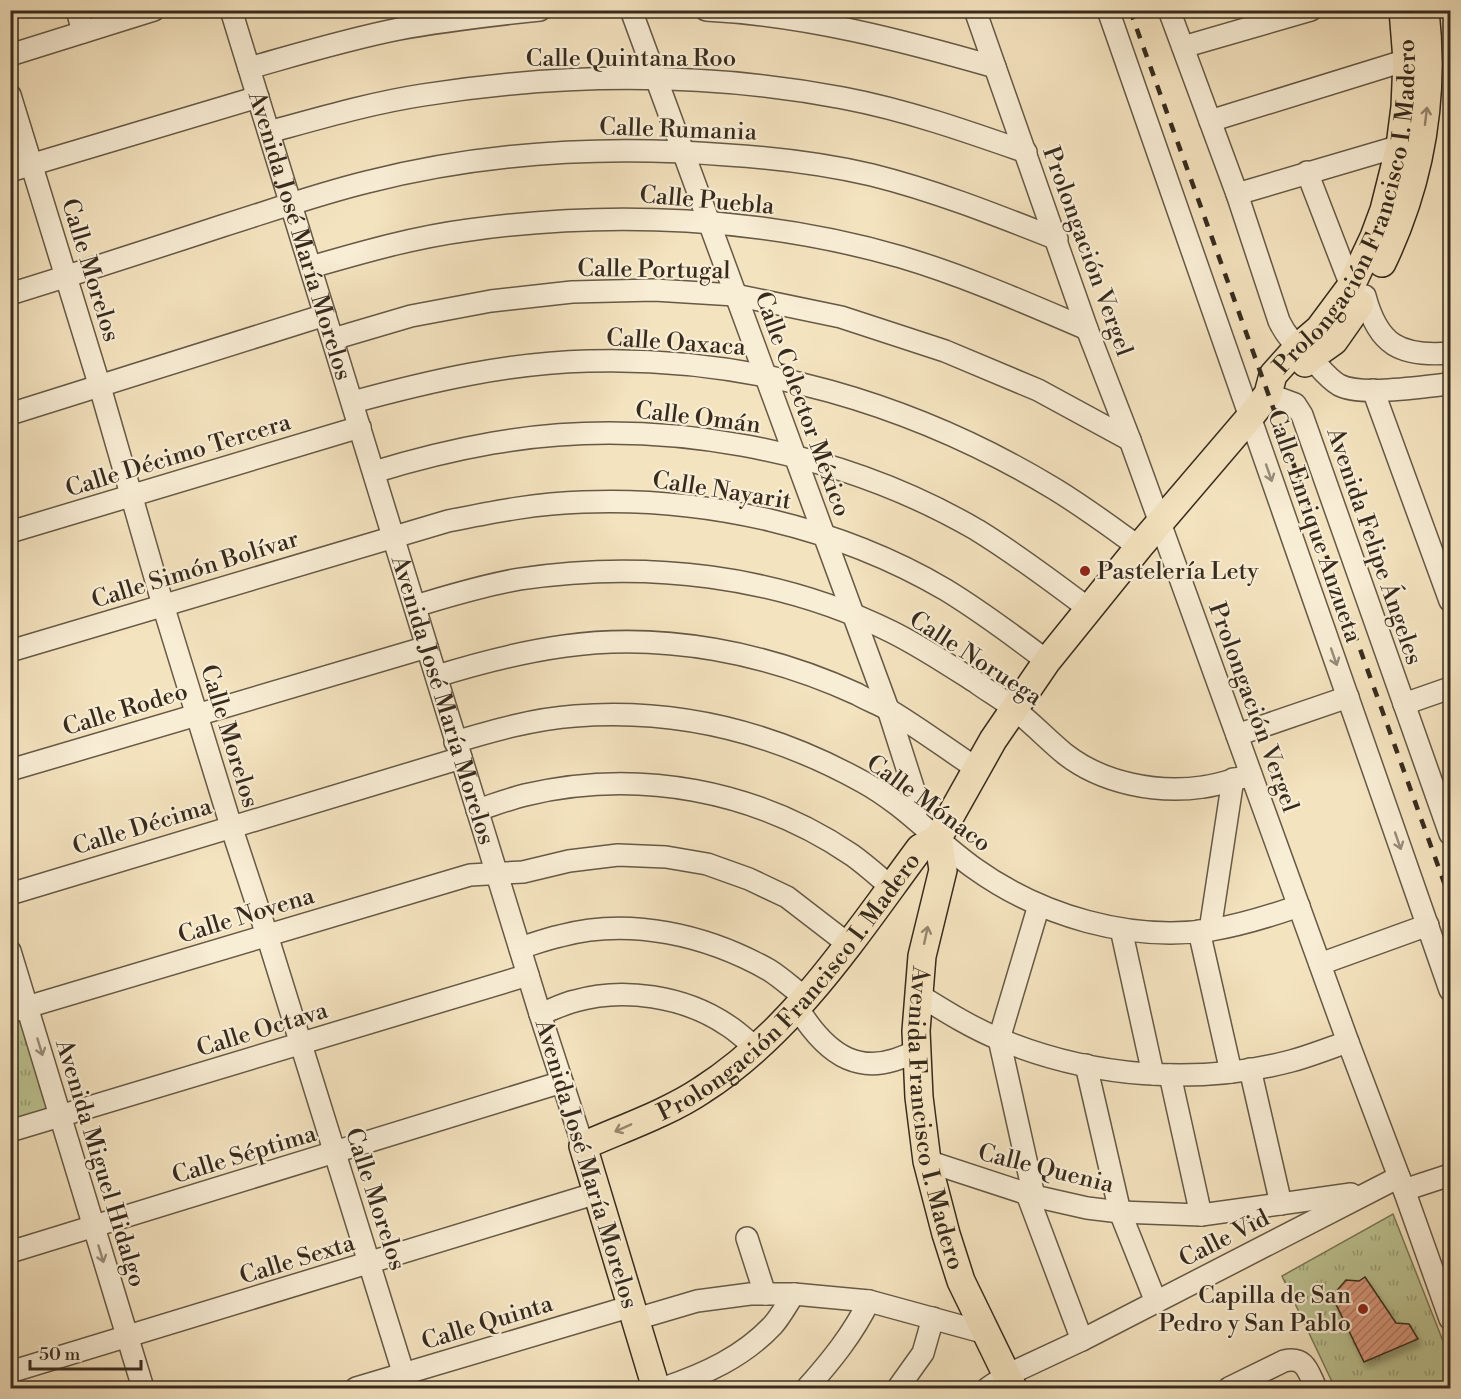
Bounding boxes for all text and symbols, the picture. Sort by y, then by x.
street label: Prolongación Francisco I. Madero [1267,38,1423,381]
street label: Calle Quintana Roo [526,44,736,74]
street label: Avenida José María Morelos [241,87,358,384]
one-way arrow [1420,107,1431,127]
street label: Calle Rumania [599,112,758,148]
street label: Prolongación Vergel [1035,142,1139,360]
street label: Calle Puebla [638,180,776,222]
street label: Calle Morelos [54,195,126,345]
street label: Calle Portugal [577,254,731,286]
street label: Calle Colector México [747,288,857,521]
street label: Calle Oaxaca [605,323,748,363]
street label: Calle Omán [633,395,762,441]
street label: Calle Enrique Anzueta [1260,406,1368,647]
street label: Calle Décimo Tercera [62,407,295,504]
street label: Avenida Felipe Ángeles [1319,422,1430,669]
one-way arrow [1265,463,1276,481]
street label: Calle Nayarit [650,465,794,517]
street label: Calle Simón Bolívar [88,524,303,616]
street label: Avenida José María Morelos [384,551,501,849]
place label: Pastelería Lety [1097,557,1259,587]
marker: Pastelería Lety [1078,564,1092,578]
street label: Prolongación Vergel [1201,598,1305,816]
street label: Calle Noruega [903,605,1048,713]
one-way arrow [1329,647,1340,665]
street label: Calle Morelos [193,661,265,811]
street label: Calle Rodeo [59,677,191,743]
street label: Calle Mónaco [860,749,997,859]
street label: Calle Décima [69,791,216,862]
one-way arrow [1394,831,1405,849]
street label: Prolongación Francisco I. Madero [653,847,928,1128]
street label: Calle Novena [175,881,319,951]
one-way arrow [921,925,932,945]
street label: Avenida Francisco I. Madero [900,964,970,1274]
street label: Calle Octava [193,996,332,1064]
street label: Avenida José María Morelos [527,1015,644,1312]
street label: Avenida Miguel Hidalgo [48,1035,152,1291]
one-way arrow [35,1037,46,1056]
street label: Calle Séptima [169,1119,321,1191]
one-way arrow [614,1123,632,1135]
street label: Calle Morelos [338,1124,412,1274]
street label: Calle Quenia [975,1138,1118,1201]
street label: Calle Vid [1174,1203,1275,1274]
street label: Calle Sexta [236,1228,359,1292]
one-way arrow [96,1244,107,1263]
place label: Capilla de San Pedro y San Pablo [1158,1281,1351,1339]
street label: Calle Quinta [418,1289,557,1357]
marker: Capilla de San Pedro y San Pablo [1356,1302,1370,1316]
scale bar [30,1333,141,1371]
text: 50 m [39,1343,81,1366]

